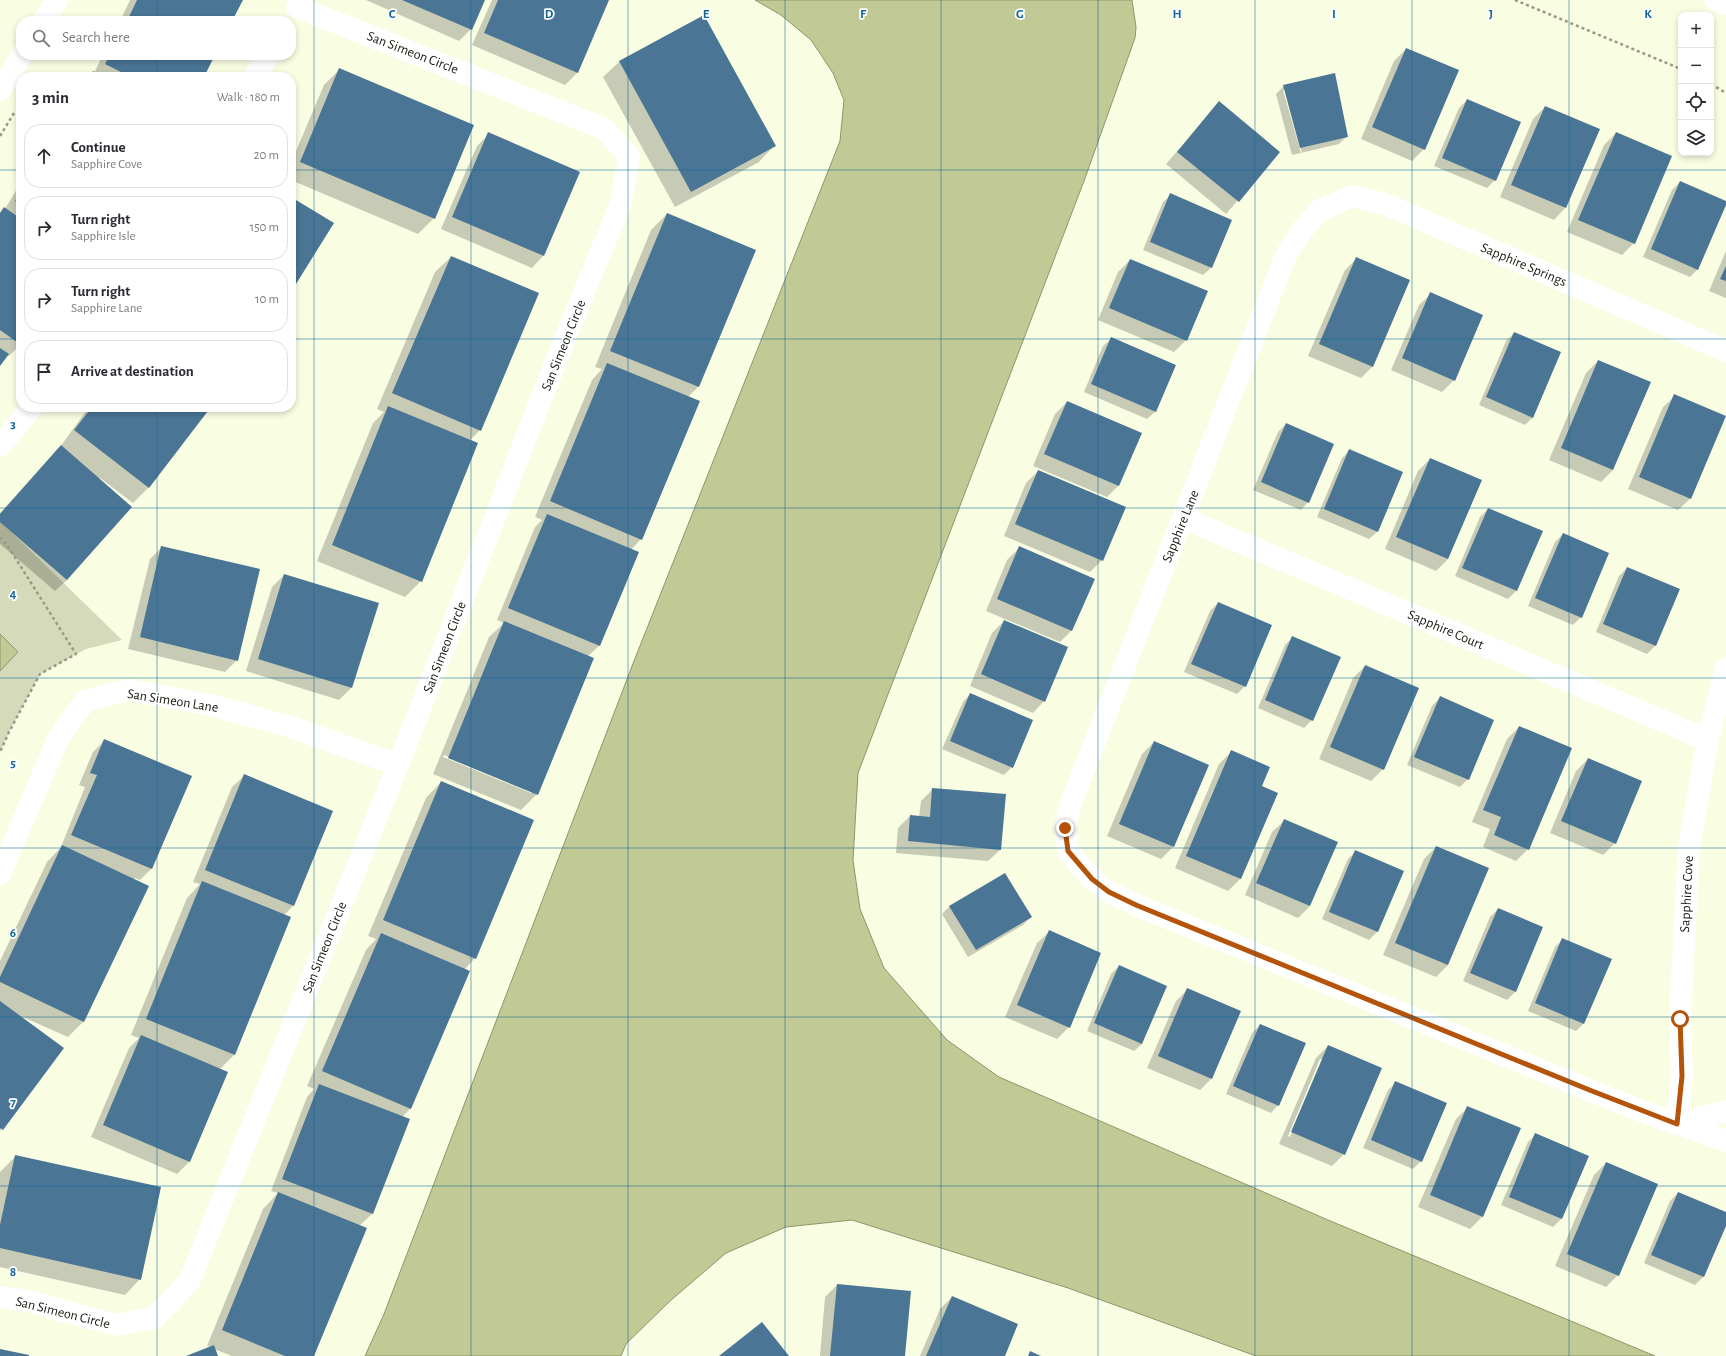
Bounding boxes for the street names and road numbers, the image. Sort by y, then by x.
street label: San Simeon Circle [365,29,460,77]
street label: Sapphire Springs [1479,241,1569,289]
street label: San Simeon Circle [539,298,589,393]
street label: Sapphire Lane [1160,488,1202,565]
street label: San Simeon Circle [421,600,469,695]
street label: Sapphire Court [1406,608,1486,652]
street label: San Simeon Lane [126,687,219,715]
street label: Sapphire Cove [1678,855,1696,933]
street label: San Simeon Circle [300,900,350,995]
street label: San Simeon Circle [14,1294,111,1331]

